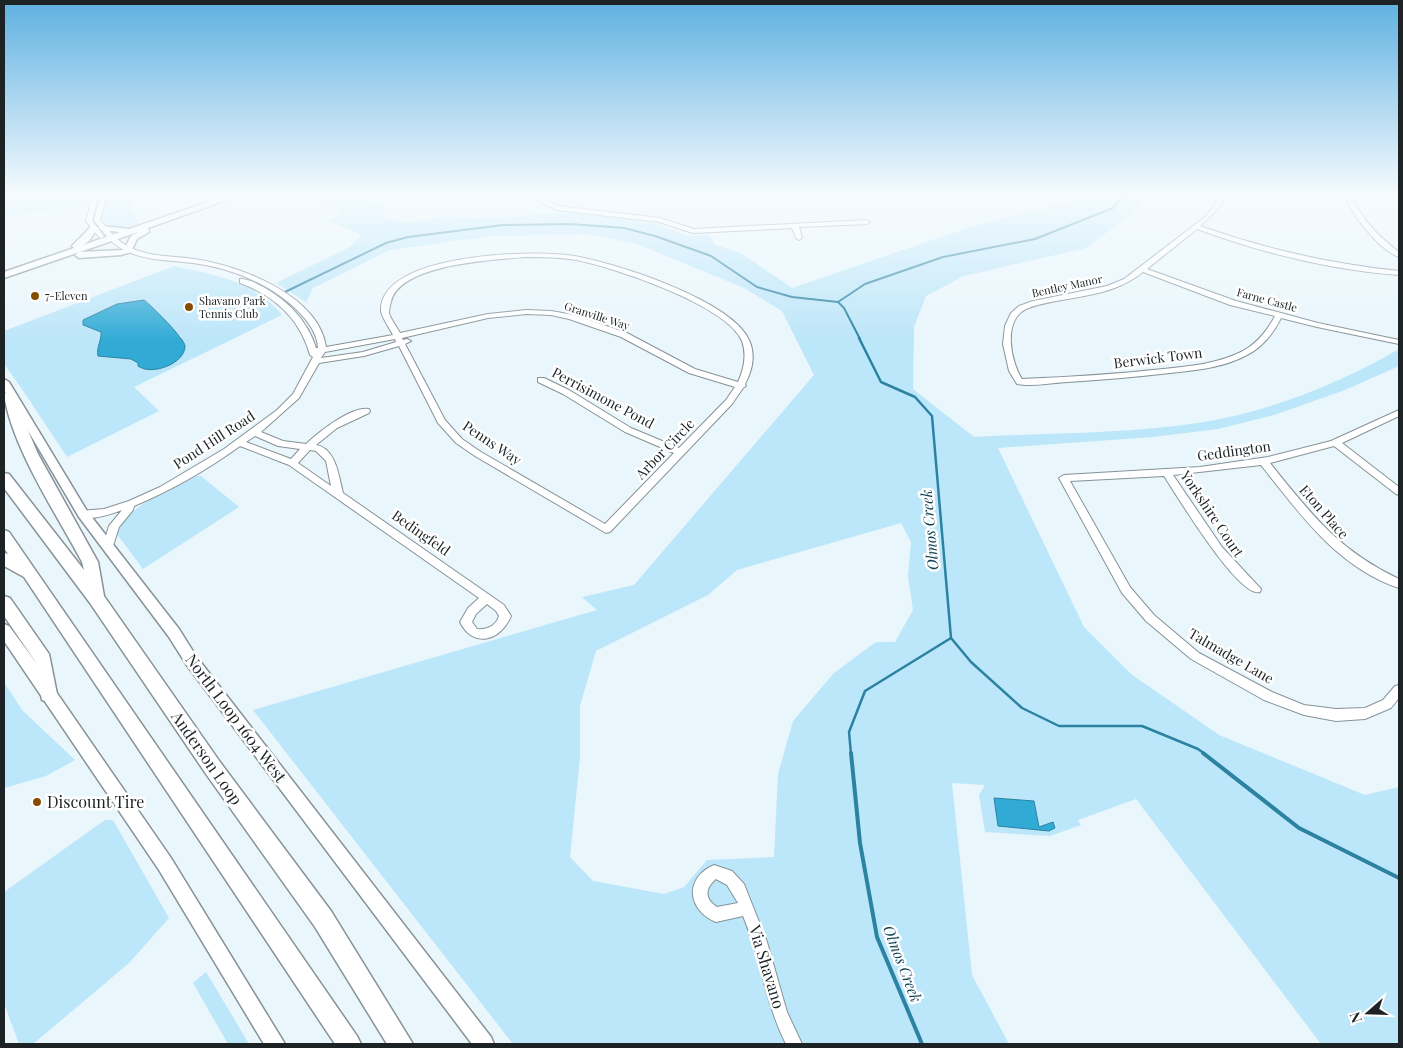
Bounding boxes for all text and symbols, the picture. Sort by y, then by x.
street label: Bentley Manor [1030,271,1104,300]
street label: Farne Castle [1235,284,1299,315]
place label: 7-Eleven [45,288,88,303]
marker: 7-Eleven [29,290,41,302]
place label: Shavano Park Tennis Club [199,293,266,321]
street label: Granville Way [563,298,632,333]
marker: Shavano Park Tennis Club [183,301,195,313]
street label: Berwick Town [1113,343,1204,372]
street label: Perrisimone Pond [549,363,658,433]
street label: Pond Hill Road [169,406,258,473]
street label: Arbor Circle [630,414,698,484]
street label: Penns Way [459,416,525,469]
street label: Geddington [1196,436,1272,465]
street label: Yorkshire Court [1176,466,1249,562]
street label: Eton Place [1296,481,1353,543]
water label: Olmos Creek [915,489,942,571]
street label: Bedingfeld [388,506,454,560]
street label: Talmadge Lane [1185,623,1277,688]
street label: North Loop 1604 West [181,649,292,786]
street label: Anderson Loop [167,706,248,809]
place label: Discount Tire [47,791,144,812]
marker: Discount Tire [31,796,43,808]
street label: Via Shavano [745,922,790,1011]
water label: Olmos Creek [879,922,927,1005]
north arrow [1343,988,1393,1038]
text: N [1345,1010,1366,1026]

